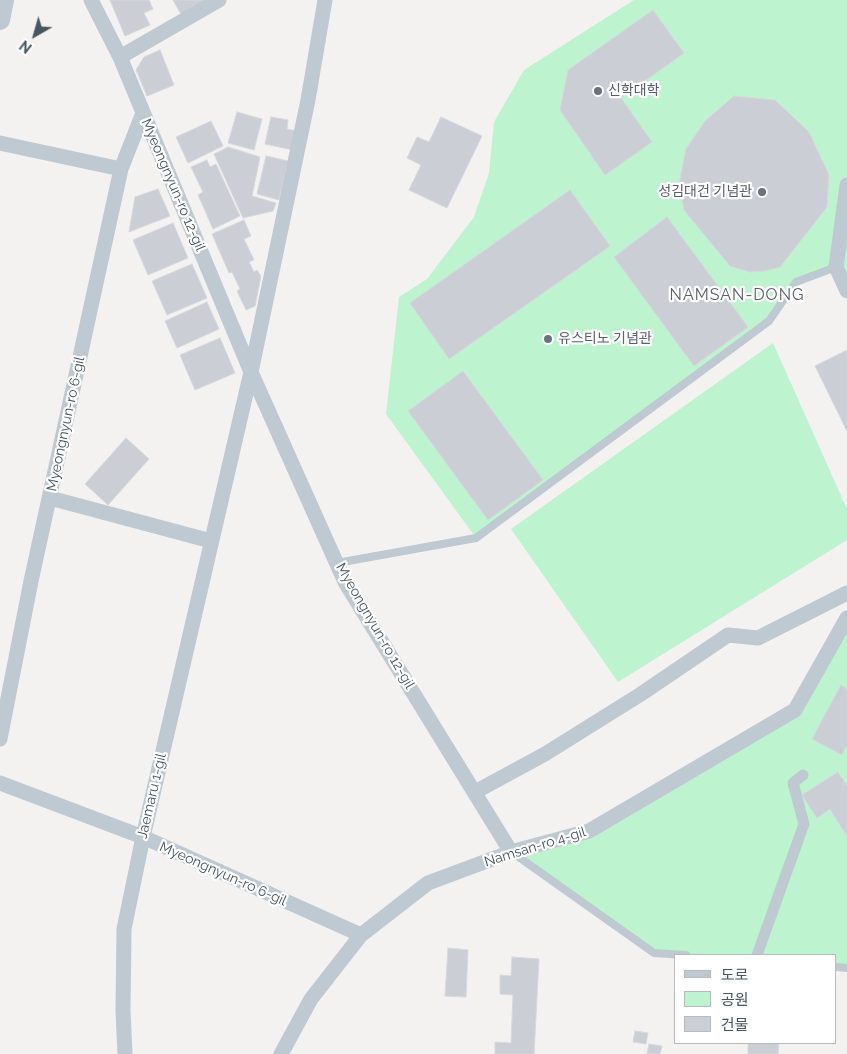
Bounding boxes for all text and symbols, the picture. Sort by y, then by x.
north arrow [10,10,60,60]
text: N [17,37,35,56]
place label: 신학대학 [608,83,660,99]
marker: 신학대학 [592,85,604,97]
street label: Myeongnyun-ro 12-gil [137,116,209,254]
place label: 성김대건 기념관 [658,184,752,200]
marker: 성김대건 기념관 [756,186,768,198]
district label: NAMSAN-DONG [668,285,806,305]
place label: 유스티노 기념관 [558,331,652,347]
marker: 유스티노 기념관 [542,333,554,345]
street label: Myeongnyun-ro 6-gil [43,355,89,493]
street label: Myeongnyun-ro 12-gil [332,560,418,692]
street label: Jaemaru 1-gil [134,752,170,840]
street label: Namsan-ro 4-gil [482,824,588,870]
street label: Myeongnyun-ro 6-gil [157,838,289,910]
legend [674,954,837,1044]
text: 도로 [721,966,749,984]
text: 공원 [721,991,749,1009]
text: 건물 [721,1016,749,1034]

